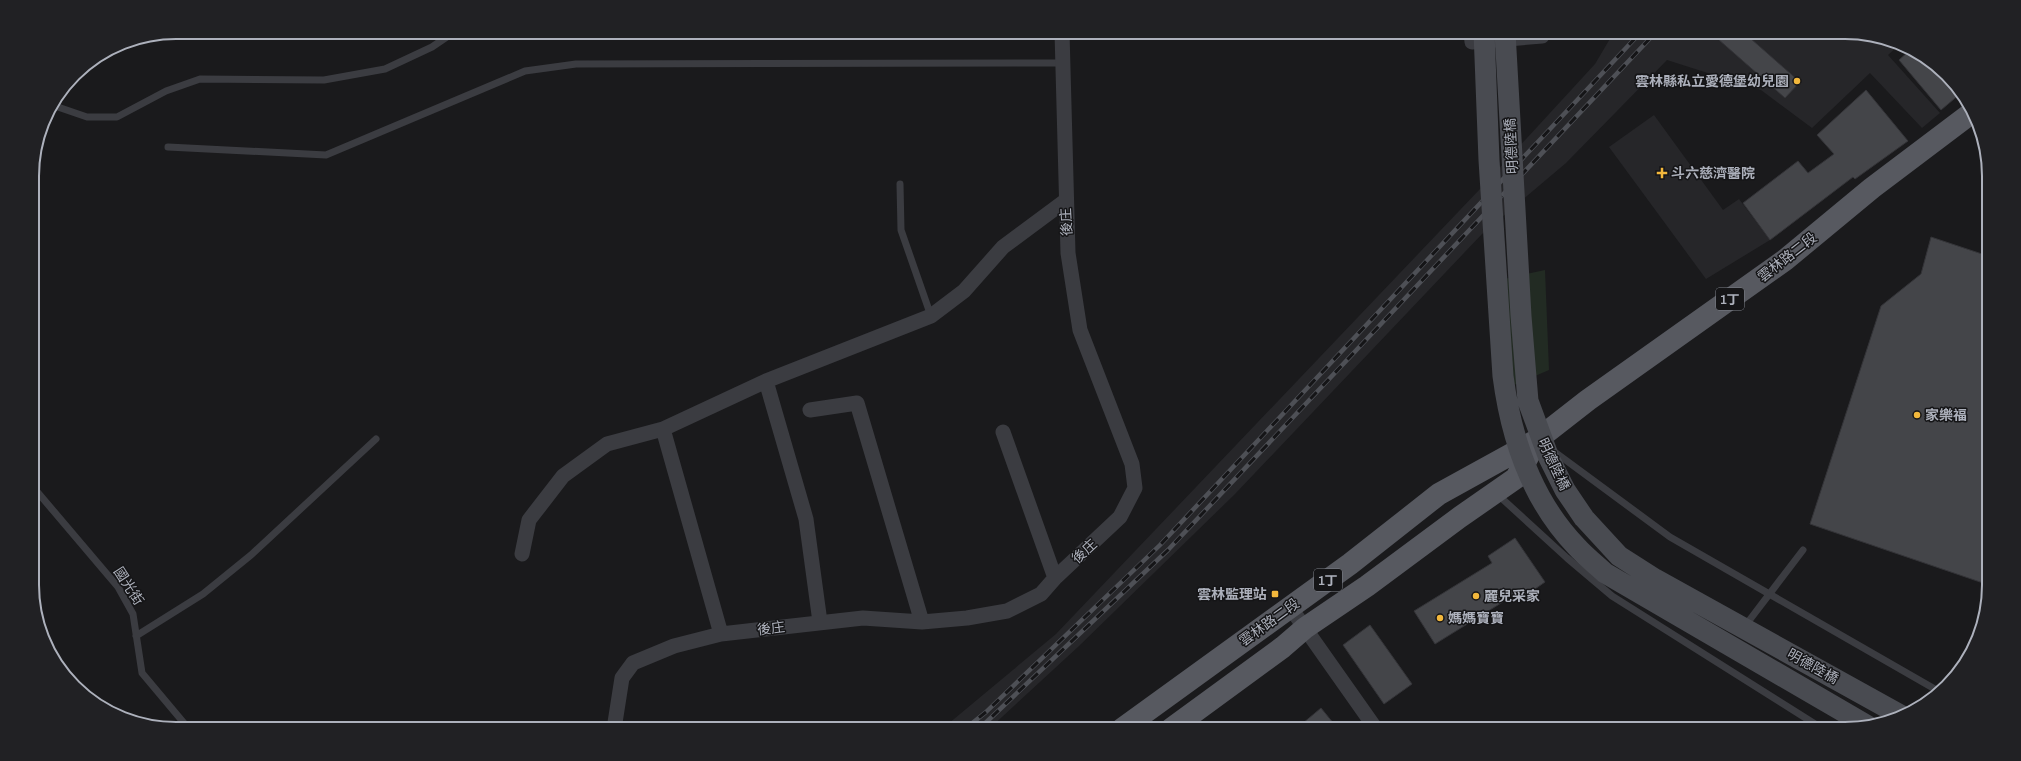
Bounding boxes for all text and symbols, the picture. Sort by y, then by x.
place label: 雲林縣私立愛德堡幼兒園 [1635,72,1789,90]
marker: 雲林縣私立愛德堡幼兒園 [1792,76,1802,86]
street label: 明德陸橋 [1501,118,1521,174]
place label: 斗六慈濟醫院 [1671,164,1755,182]
marker: 斗六慈濟醫院 [1656,167,1668,179]
street label: 後庄 [1056,208,1076,236]
street label: 雲林路二段 [1754,228,1820,286]
road number: 1丁 [1716,288,1744,310]
place label: 家樂福 [1925,406,1967,424]
marker: 家樂福 [1912,410,1922,420]
street label: 明德陸橋 [1534,435,1574,493]
street label: 後庄 [1068,535,1100,567]
street label: 國光街 [110,563,148,609]
road number: 1丁 [1314,569,1342,591]
place label: 雲林監理站 [1197,585,1267,603]
place label: 麗兒采家 [1484,587,1540,605]
marker: 雲林監理站 [1270,589,1280,599]
marker: 麗兒采家 [1471,591,1481,601]
street label: 雲林路二段 [1235,594,1303,650]
place label: 媽媽寶寶 [1448,609,1504,627]
marker: 媽媽寶寶 [1435,613,1445,623]
street label: 後庄 [756,617,786,639]
street label: 明德陸橋 [1784,645,1842,687]

